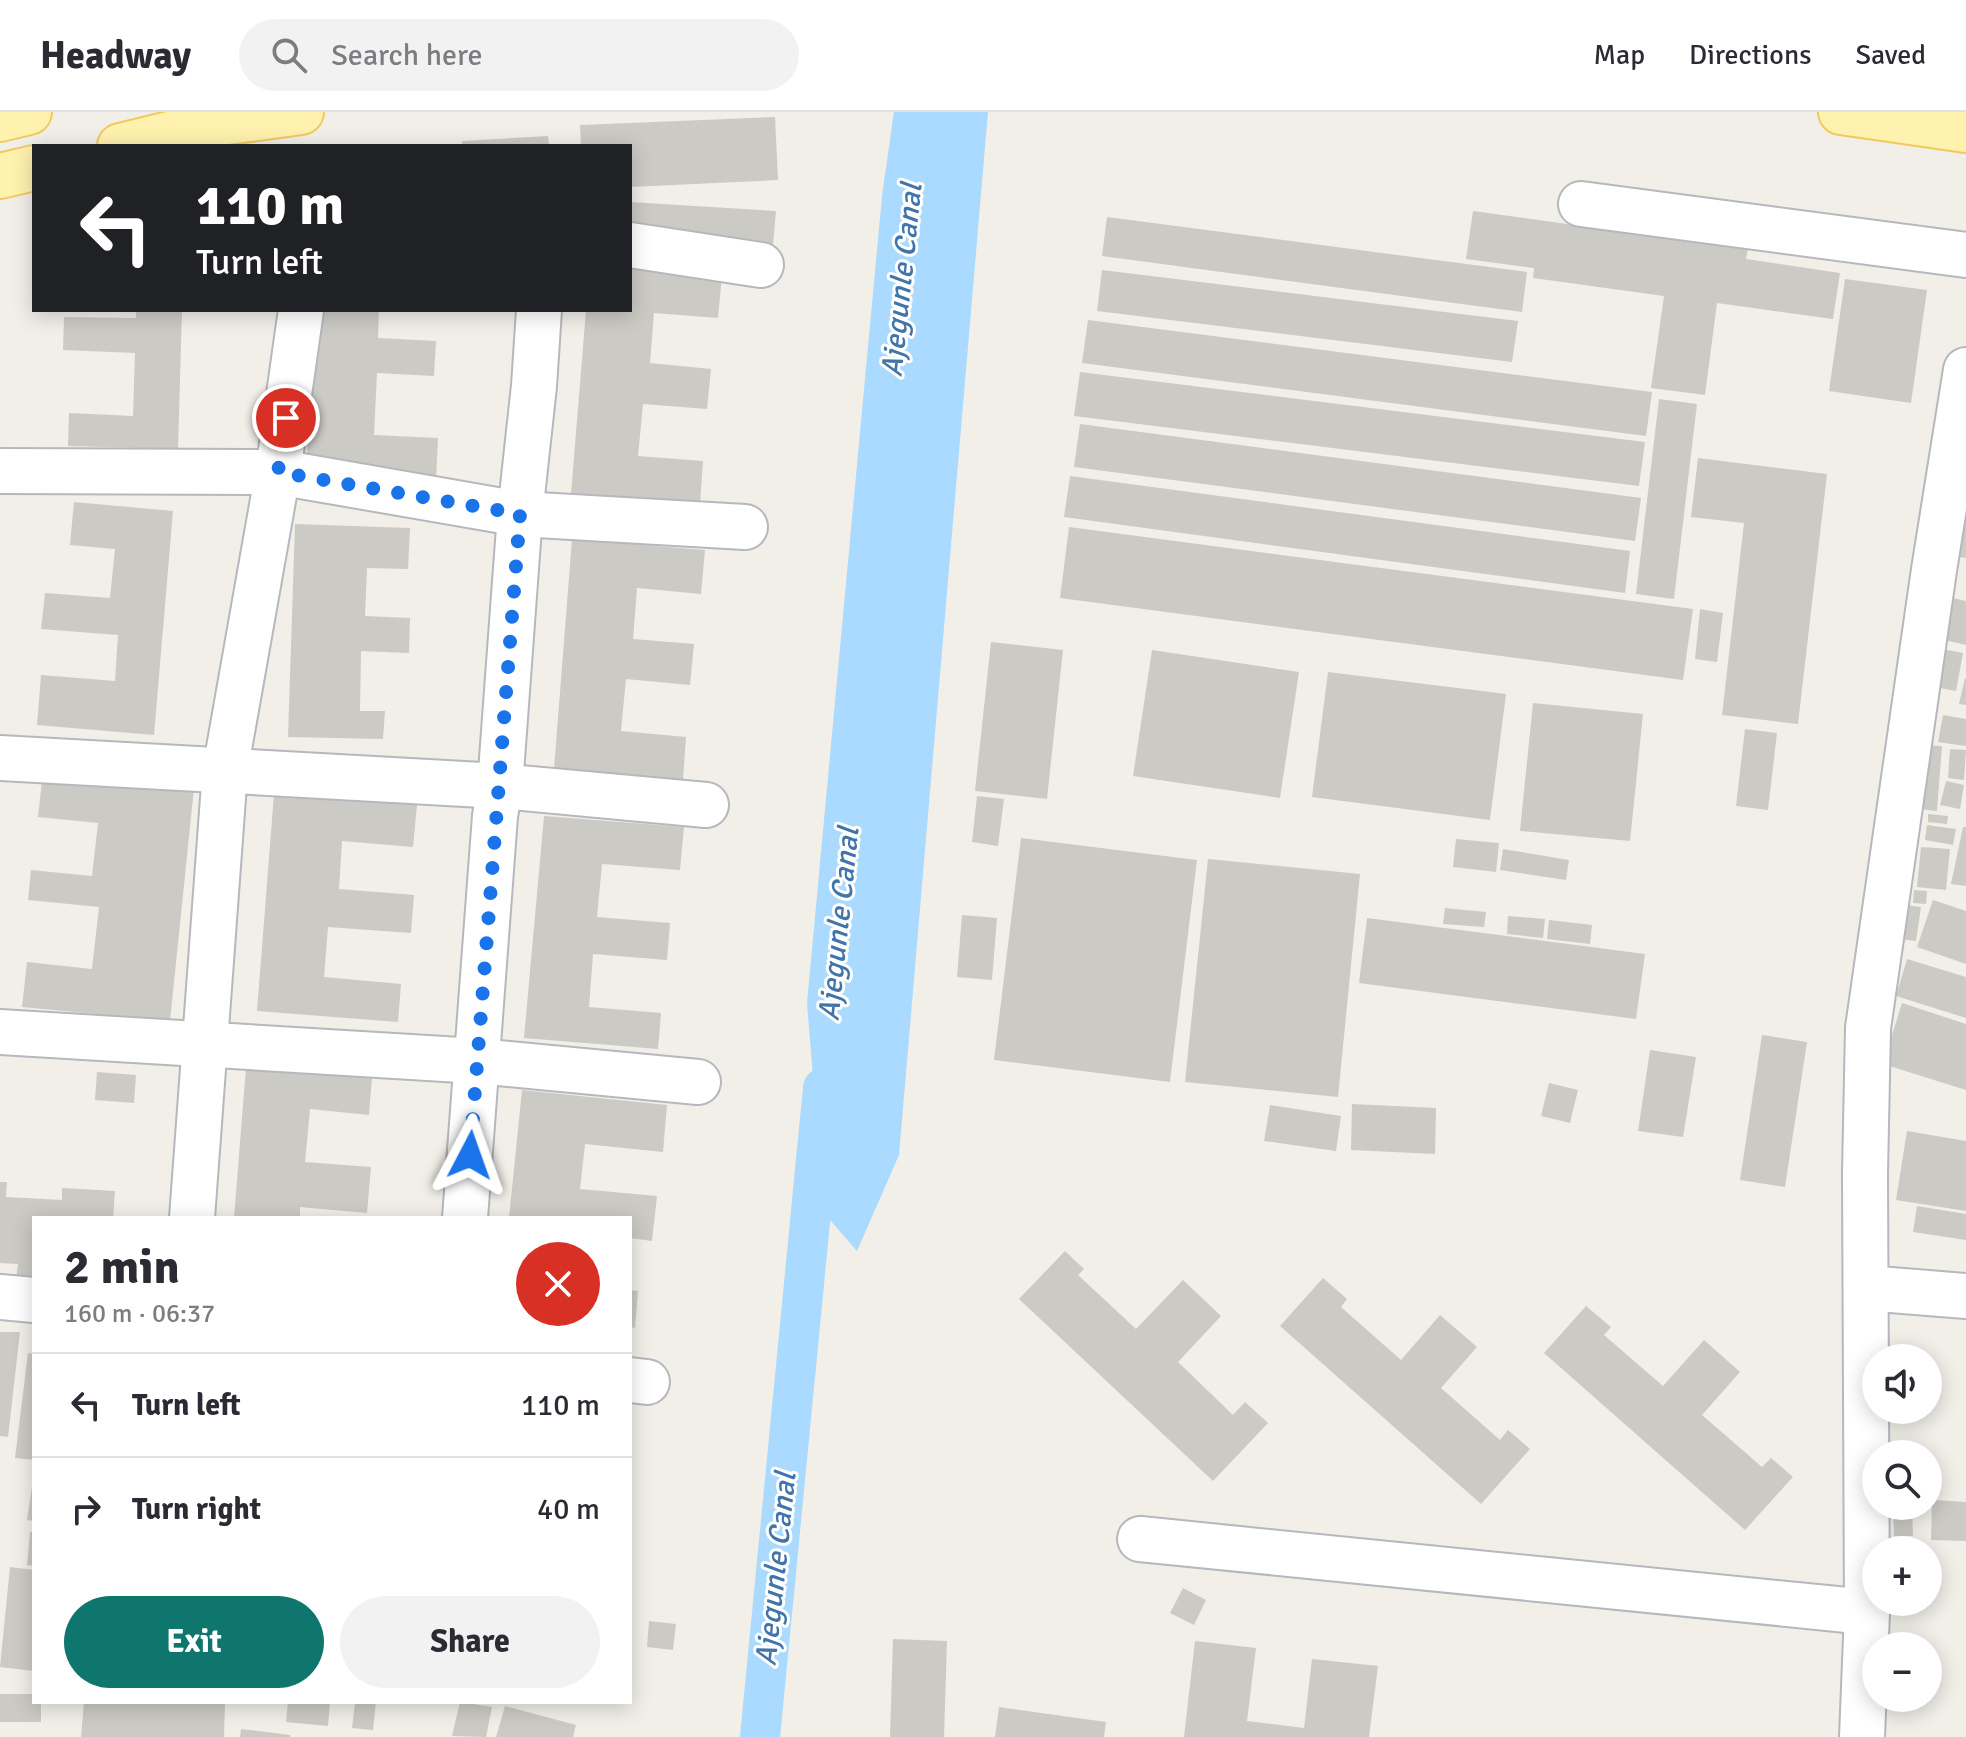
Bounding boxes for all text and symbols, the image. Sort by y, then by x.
search box [239,19,799,91]
text: Headway [40,32,191,79]
icon: search [267,33,311,77]
text: Search here [331,37,482,74]
text: Map [1593,38,1645,72]
text: Directions [1689,38,1811,72]
text: Saved [1855,38,1926,72]
text: 110 m [196,171,344,240]
icon: left [64,176,168,280]
water label: Ajegunle Canal [873,179,931,378]
text: Turn left [196,240,323,285]
pin [252,384,320,452]
icon: arrive [264,396,308,440]
water label: Ajegunle Canal [810,823,868,1022]
position arrow [428,1113,512,1197]
text: 2 min [64,1238,180,1297]
button: close [516,1242,600,1326]
text: 160 m · 06:37 [64,1298,215,1330]
map controls [1862,1344,1942,1712]
button: sound [1862,1344,1942,1424]
icon: left [64,1383,108,1427]
text: Turn left [132,1387,241,1424]
text: 110 m [521,1387,600,1424]
button: search [1862,1440,1942,1520]
water label: Ajegunle Canal [747,1468,805,1667]
icon: right [64,1487,108,1531]
text: Turn right [132,1491,261,1528]
text: 40 m [537,1491,600,1528]
button: + [1862,1536,1942,1616]
button: Exit [64,1596,324,1688]
button: Share [340,1596,600,1688]
button: − [1862,1632,1942,1712]

